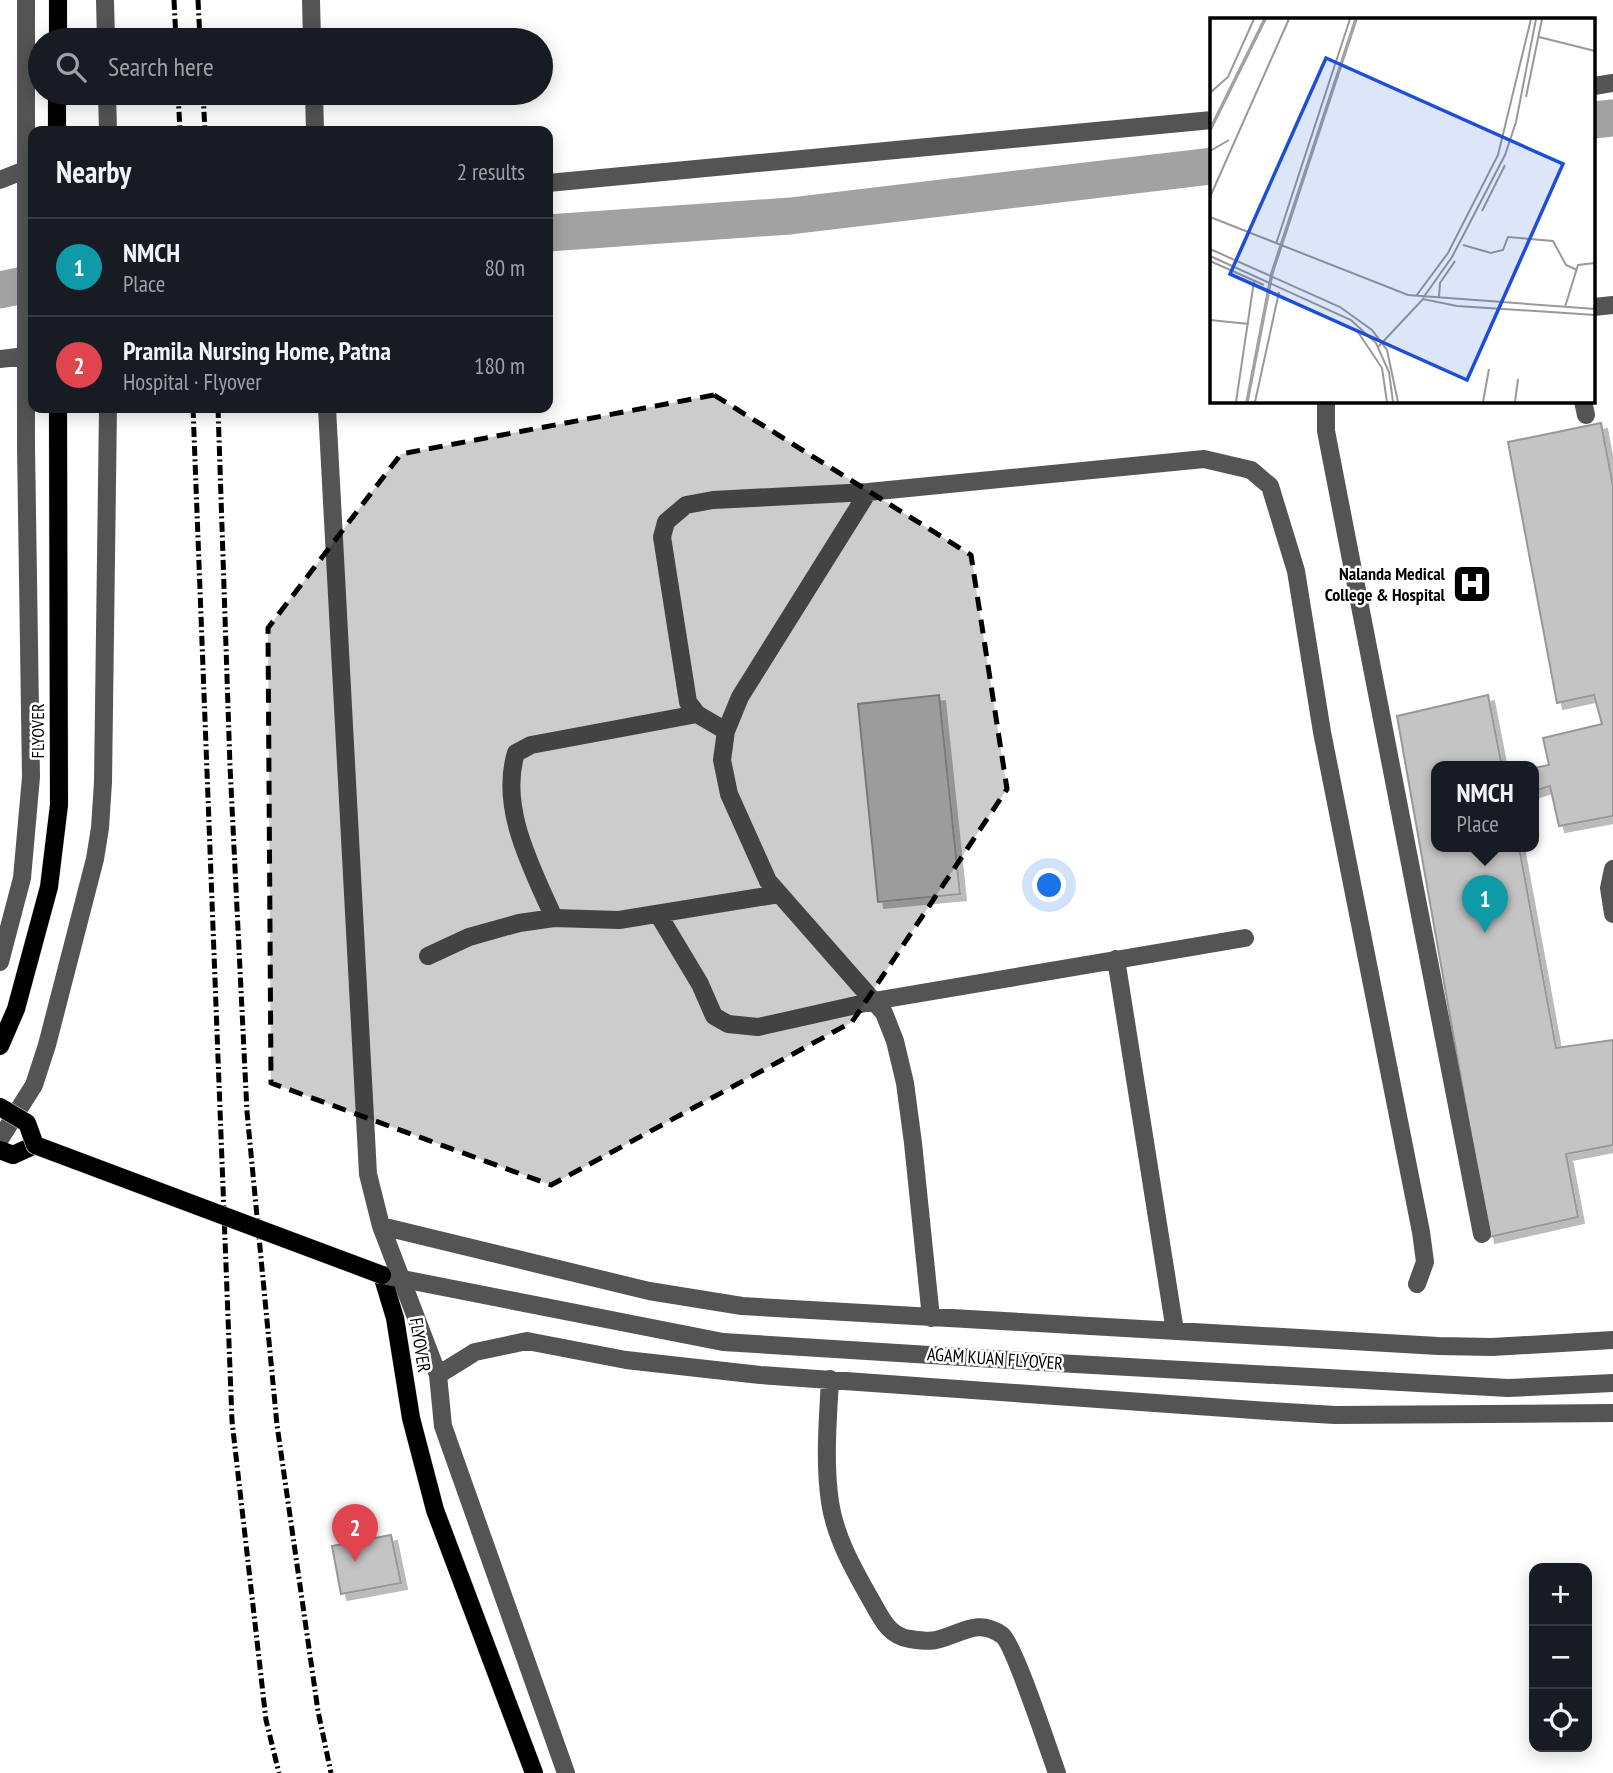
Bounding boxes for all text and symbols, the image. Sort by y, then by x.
inset map [1210,18,1596,402]
search box [28,28,553,105]
icon: search [52,48,90,86]
text: Search here [108,50,214,83]
text: Nearby [56,152,131,191]
text: 2 results [457,157,525,186]
text: NMCH [123,236,180,269]
text: 1 [74,253,85,282]
text: 80 m [484,253,525,282]
text: Place [123,269,165,298]
text: Pramila Nursing Home, Patna [123,334,391,367]
text: 2 [74,351,85,380]
text: 180 m [474,351,525,380]
text: Hospital · Flyover [123,367,262,396]
place label: Nalanda Medical College & Hospital [1325,562,1446,606]
hospital icon: Nalanda Medical College & Hospital [1451,563,1493,605]
street label: FLYOVER [26,703,49,759]
popup [1431,761,1539,852]
text: NMCH [1456,776,1514,809]
text: Place [1456,809,1499,838]
your location [1032,868,1066,902]
pin: 1 [1462,875,1508,933]
street label: FLYOVER [405,1316,436,1374]
street label: AGAM KUAN FLYOVER [926,1342,1064,1375]
pin: 2 [332,1504,378,1562]
map controls [1529,1563,1592,1752]
button: + [1529,1563,1592,1626]
button: − [1529,1626,1592,1689]
button: locate [1529,1689,1592,1752]

